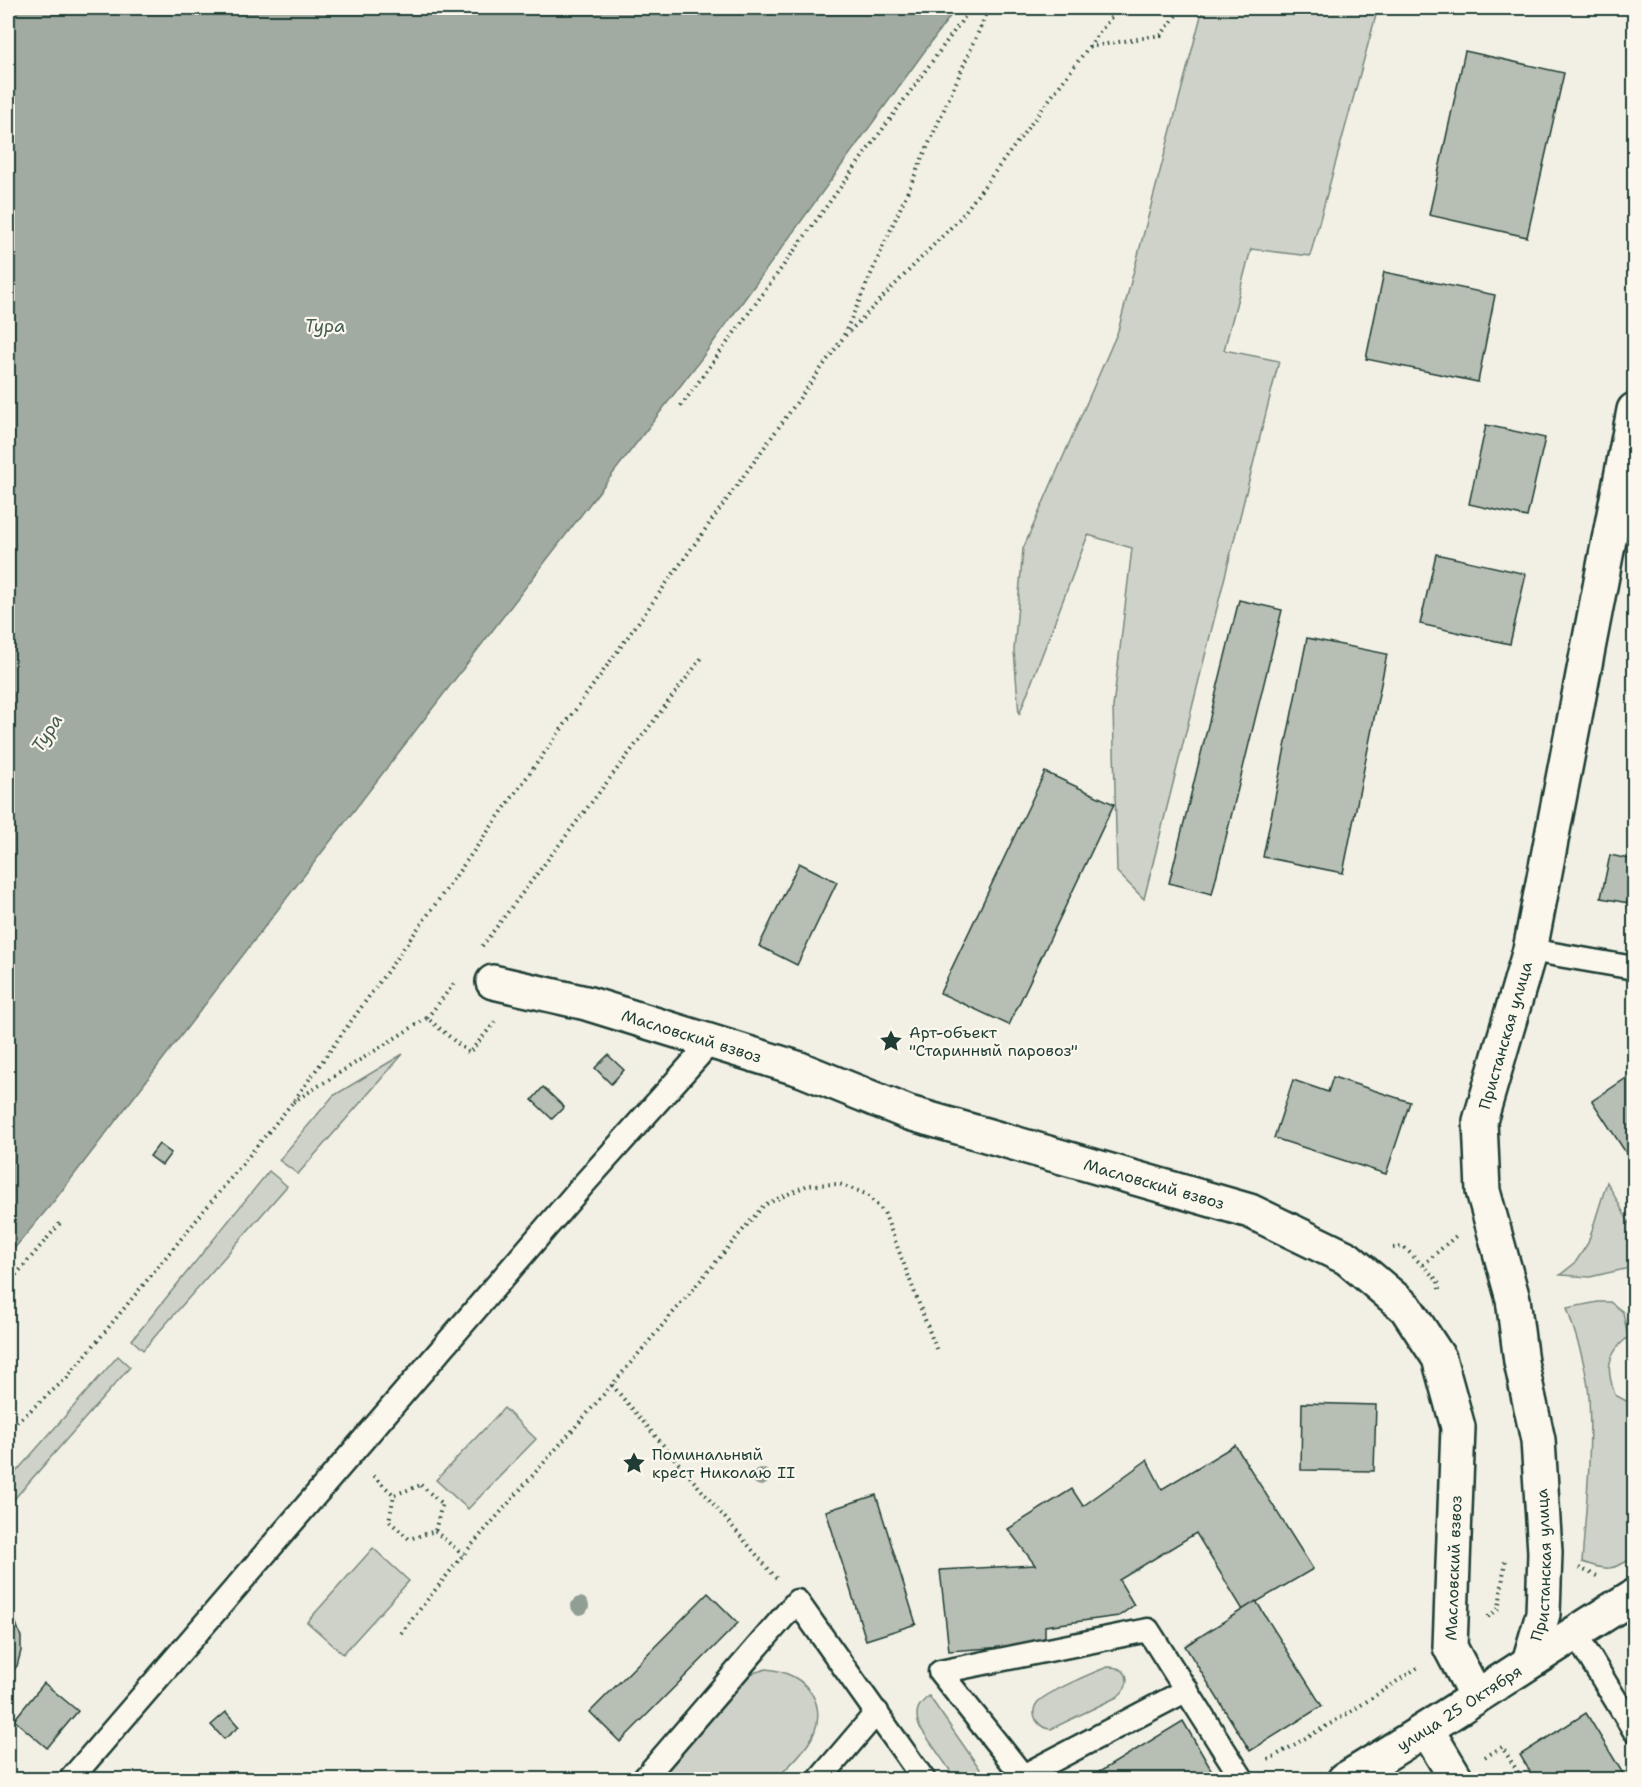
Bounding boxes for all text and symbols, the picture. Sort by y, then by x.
water label: Тура [305,314,345,338]
water label: Тура [26,709,68,757]
street label: Пристанская улица [1474,959,1537,1112]
street label: Масловский взвоз [619,1005,764,1068]
place label: Арт-объект "Старинный паровоз" [909,1022,1078,1061]
place icon: Арт-объект "Старинный паровоз" [878,1028,904,1054]
street label: Масловский взвоз [1081,1154,1227,1214]
place label: Поминальный крест Николаю II [652,1444,795,1483]
place icon: Поминальный крест Николаю II [621,1450,647,1476]
street label: Пристанская улица [1526,1488,1556,1644]
street label: Масловский взвоз [1440,1495,1467,1641]
street label: улица 25 Октября [1393,1660,1526,1756]

